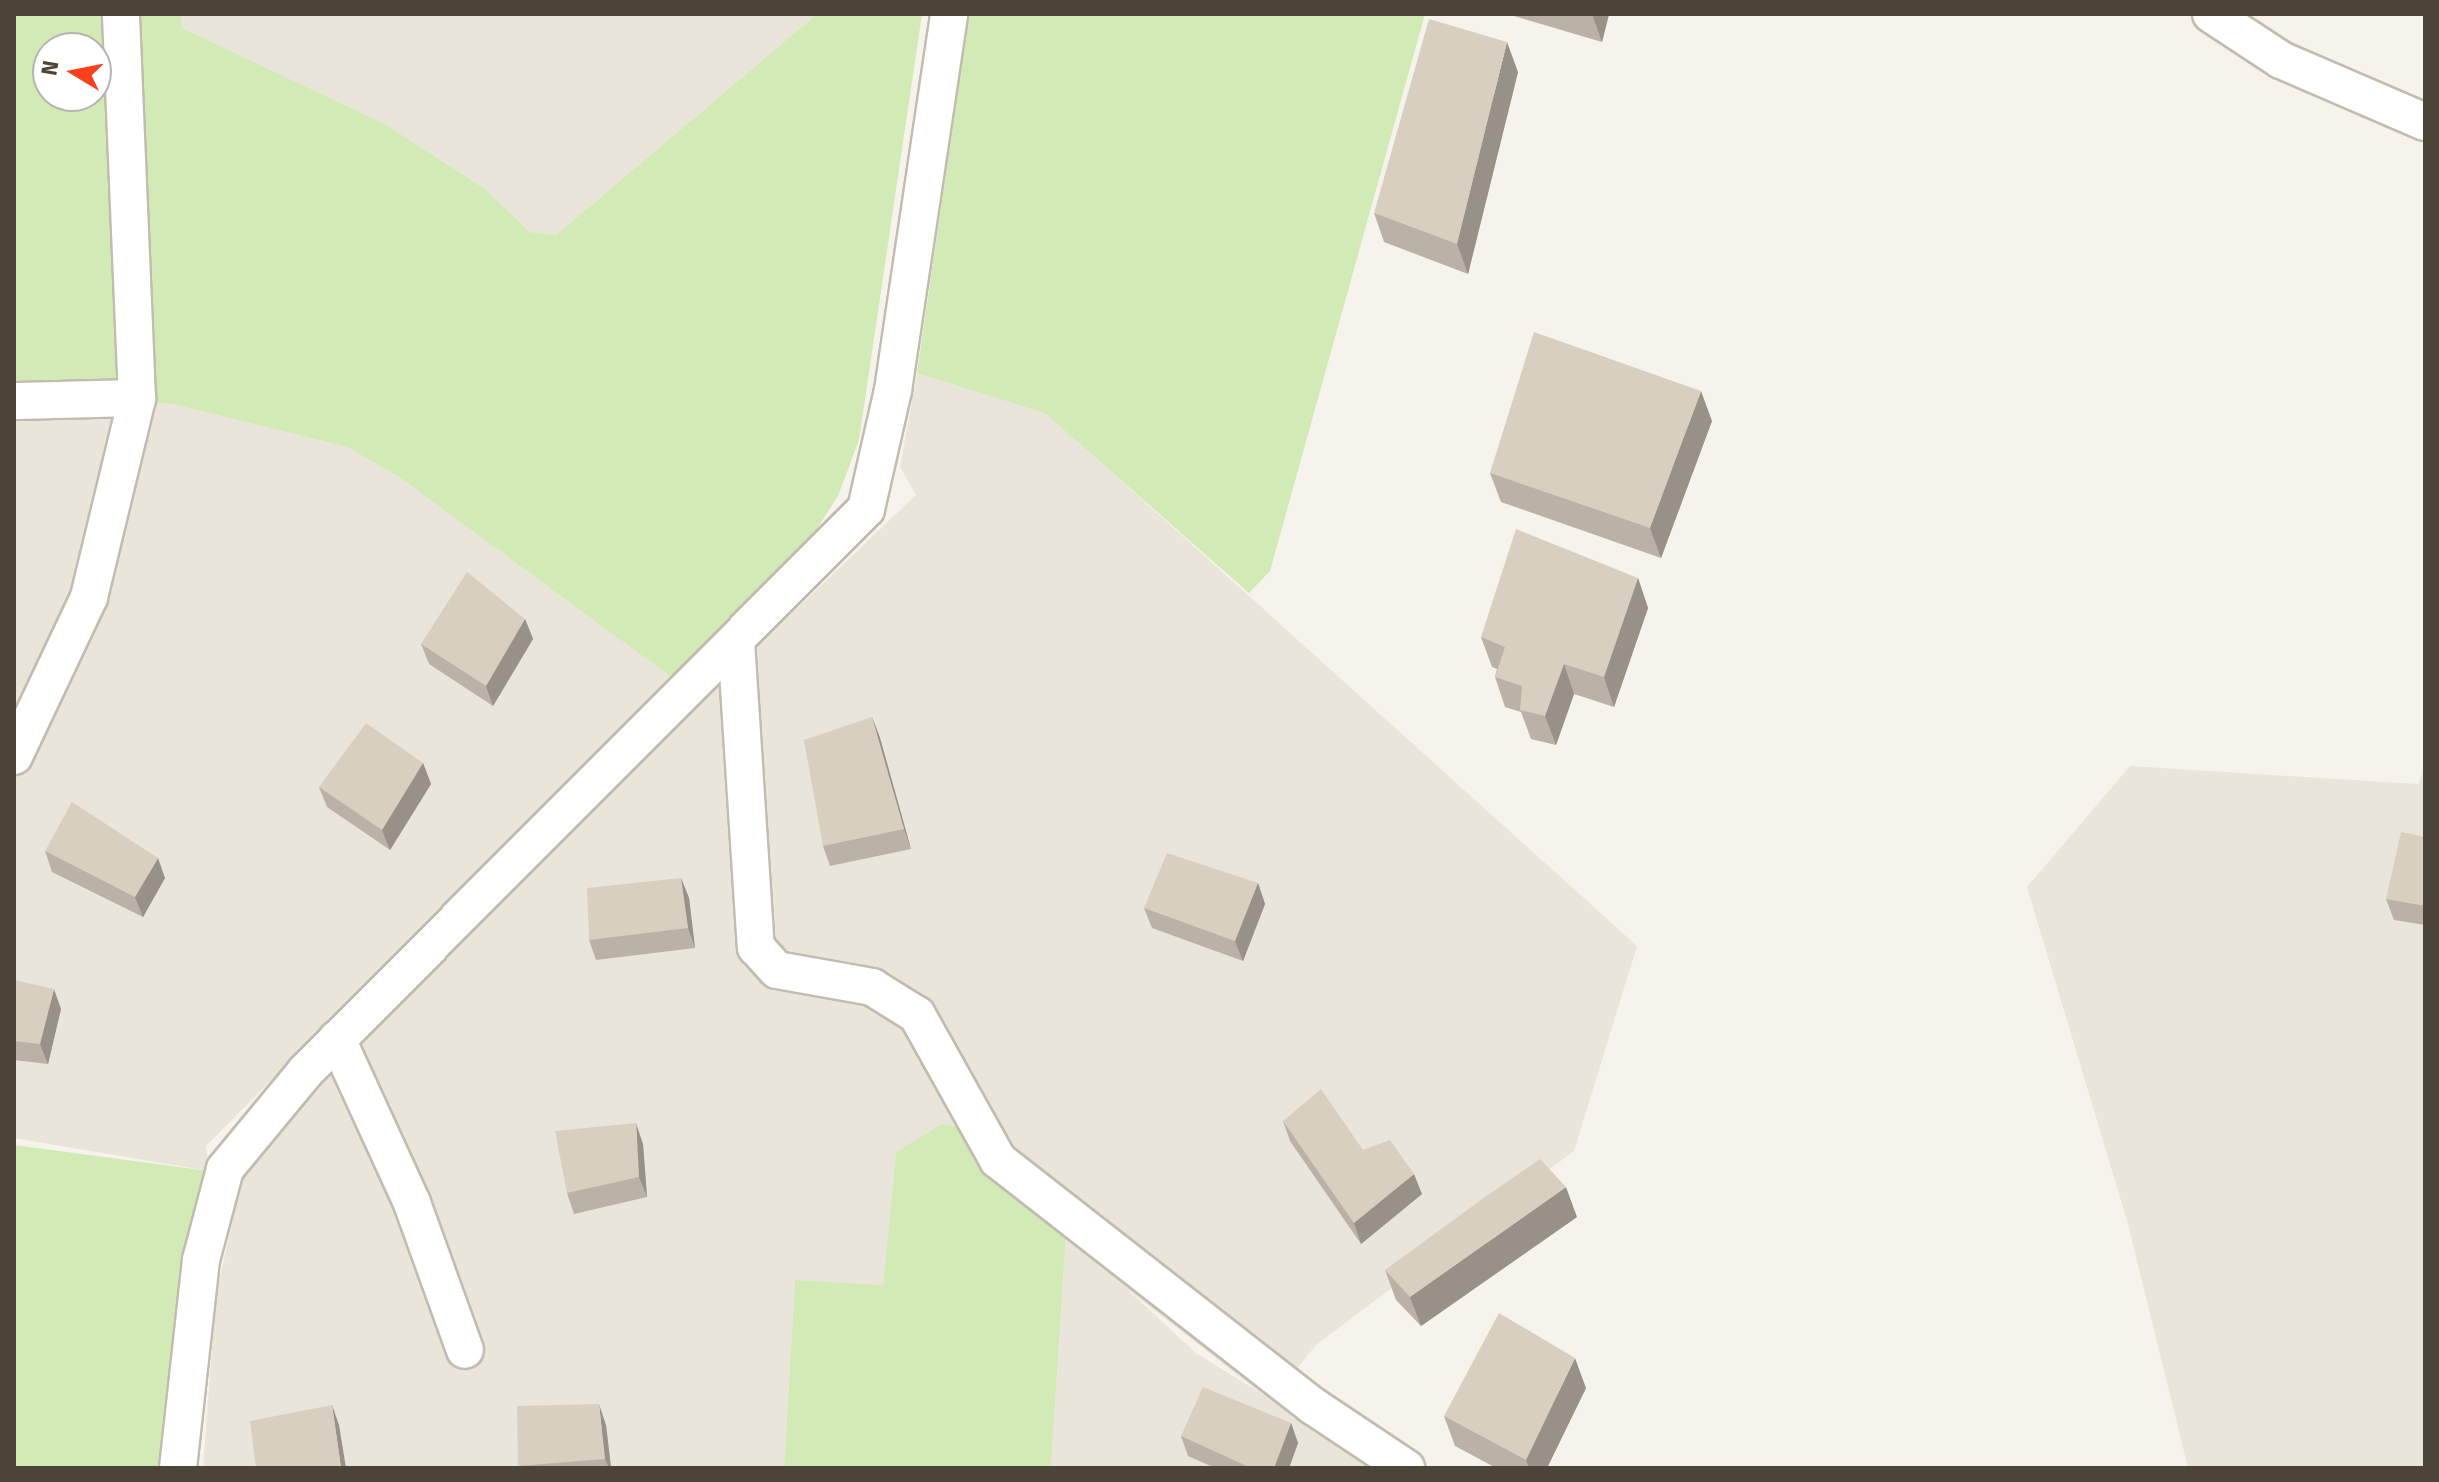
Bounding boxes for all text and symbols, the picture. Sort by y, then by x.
north arrow [32,32,112,112]
text: N [35,59,64,78]

